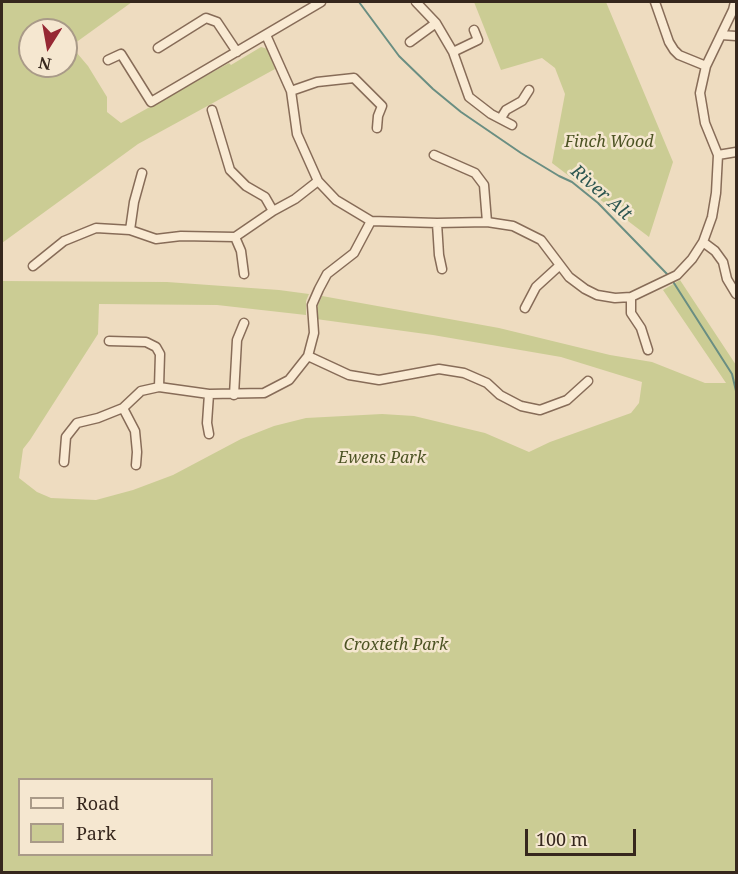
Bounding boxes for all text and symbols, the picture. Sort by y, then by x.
north arrow [18,18,78,78]
text: N [37,52,53,76]
park label: Finch Wood [565,132,653,152]
water label: River Alt [566,161,636,225]
park label: Ewens Park [338,448,426,468]
park label: Croxteth Park [344,635,448,655]
legend [18,778,213,856]
text: Road [76,791,119,815]
scale bar [528,817,639,855]
text: Park [76,821,116,845]
text: 100 m [536,827,588,851]

